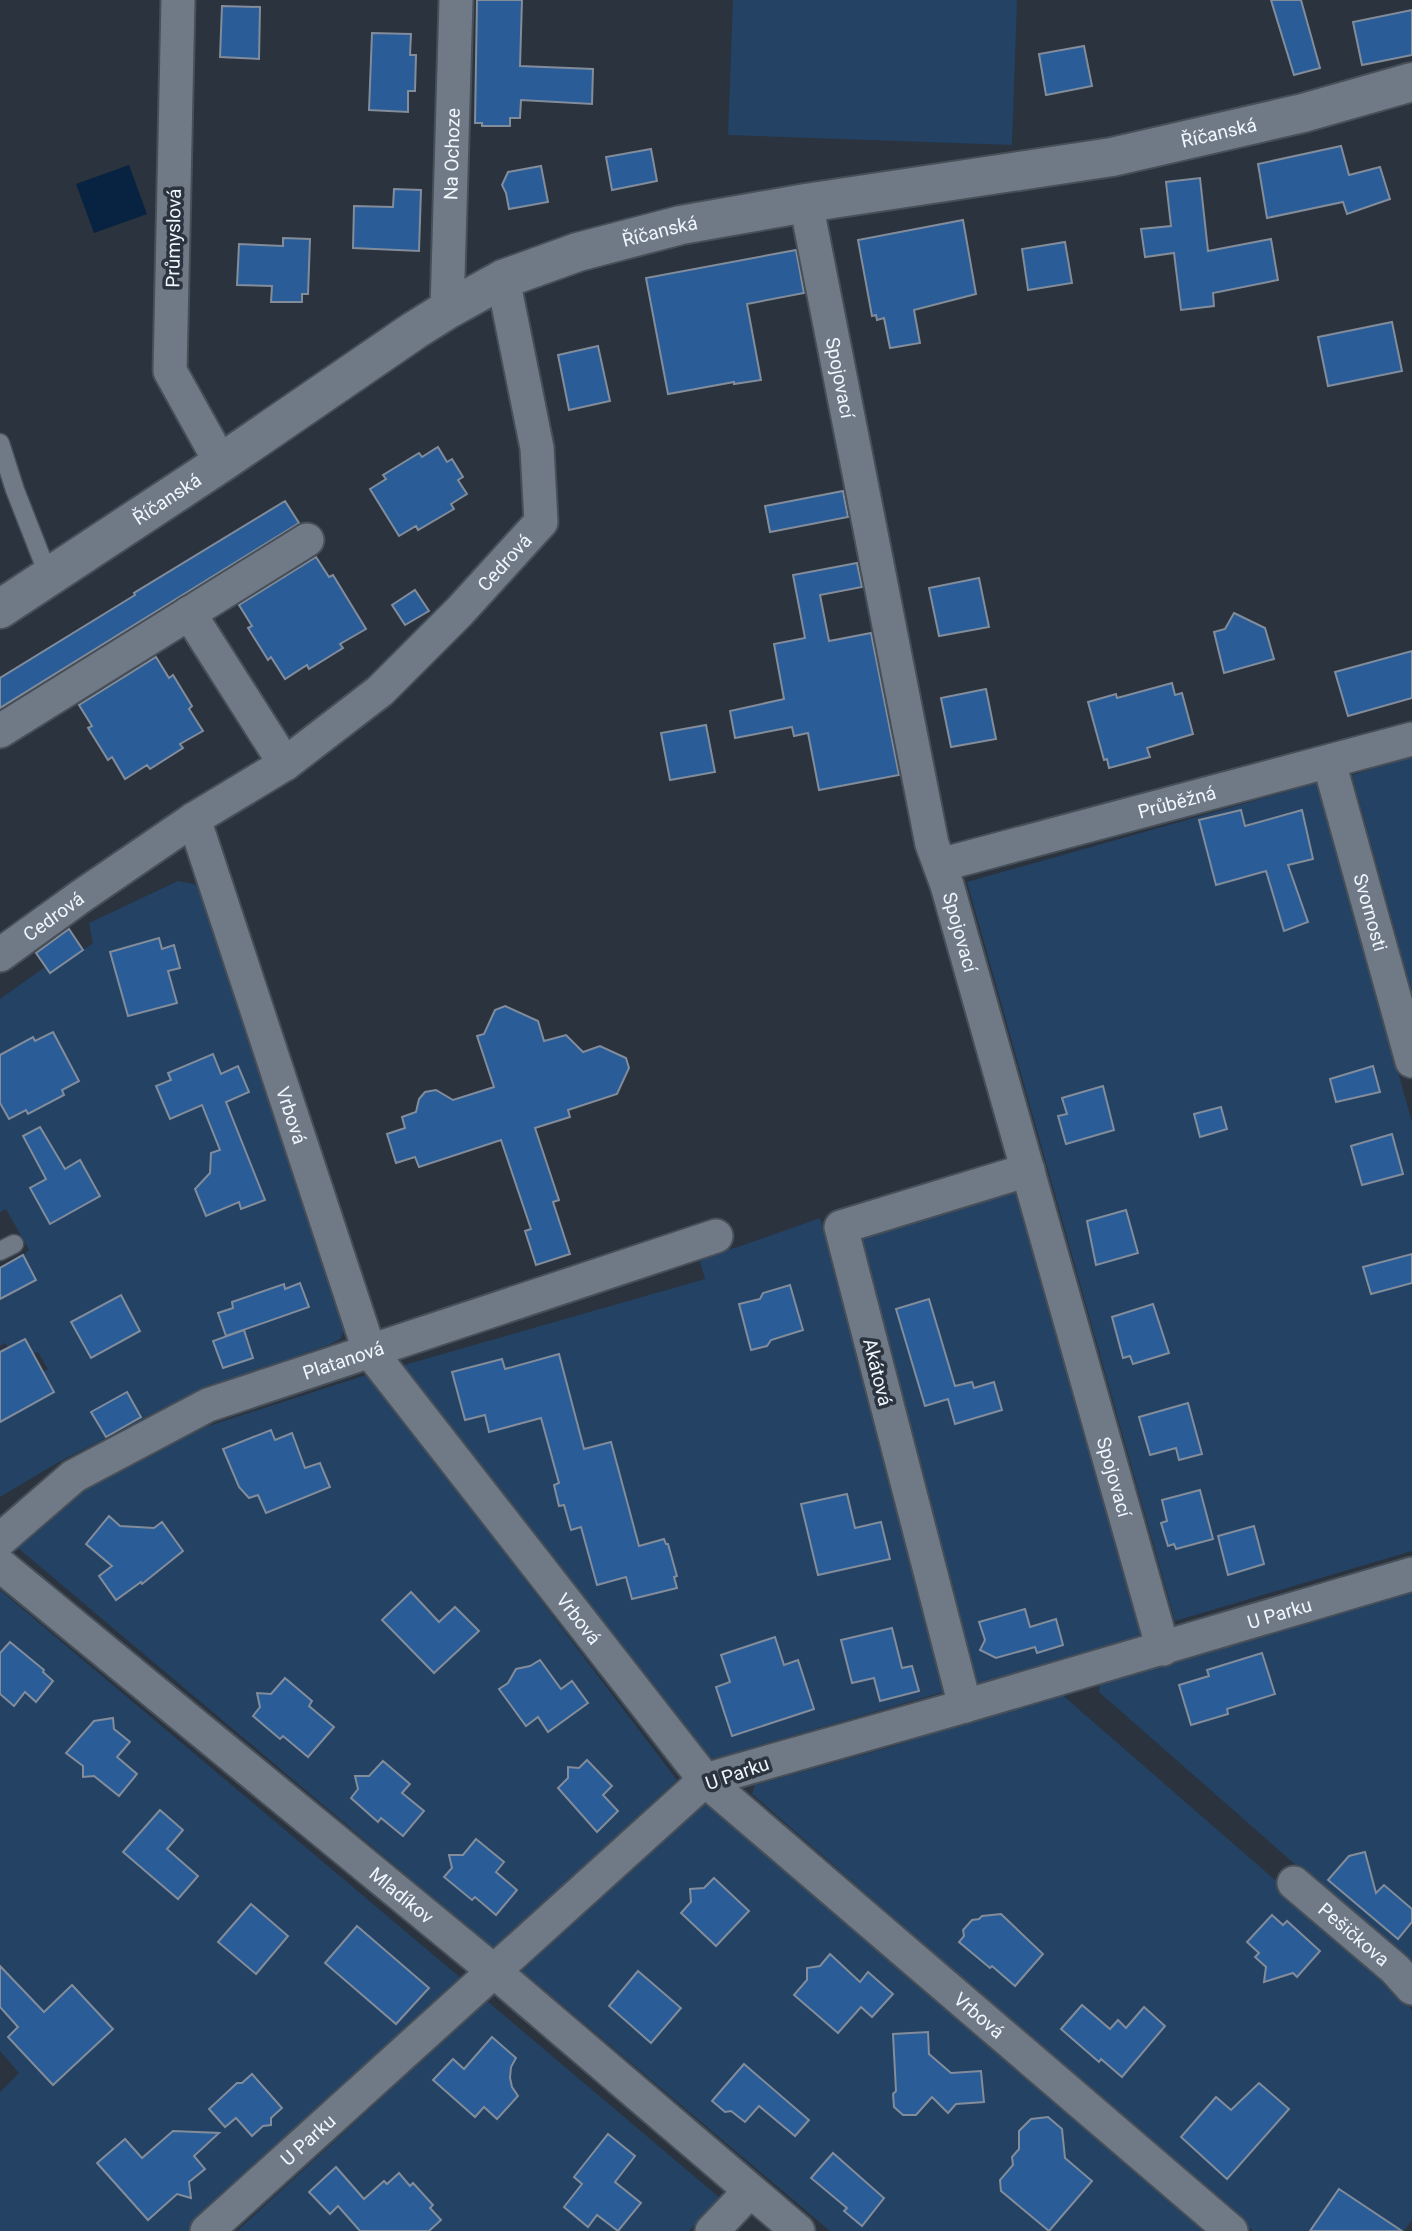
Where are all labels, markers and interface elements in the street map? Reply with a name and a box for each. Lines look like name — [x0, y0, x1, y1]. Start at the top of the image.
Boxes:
street label: Na Ochoze — [439, 108, 465, 200]
street label: Říčanská — [1179, 113, 1259, 153]
street label: Průmyslová — [161, 188, 186, 288]
street label: Říčanská — [620, 211, 699, 252]
street label: Spojovací — [821, 335, 859, 422]
street label: Říčanská — [129, 468, 206, 530]
street label: Cedrová — [473, 529, 537, 596]
street label: Průběžná — [1135, 781, 1218, 824]
street label: Svornosti — [1349, 871, 1392, 954]
street label: Cedrová — [19, 887, 89, 946]
street label: Spojovací — [938, 890, 982, 976]
street label: Vrbová — [271, 1084, 311, 1147]
street label: Platanová — [300, 1336, 387, 1385]
street label: Akátová — [858, 1336, 897, 1408]
street label: Spojovací — [1092, 1434, 1136, 1521]
street label: Vrbová — [551, 1589, 606, 1649]
street label: U Parku — [1245, 1593, 1314, 1634]
street label: U Parku — [702, 1752, 772, 1795]
street label: Mladíkov — [364, 1862, 438, 1929]
street label: Pešičkova — [1314, 1898, 1394, 1971]
street label: Vrbová — [949, 1988, 1009, 2043]
street label: U Parku — [276, 2109, 340, 2171]

